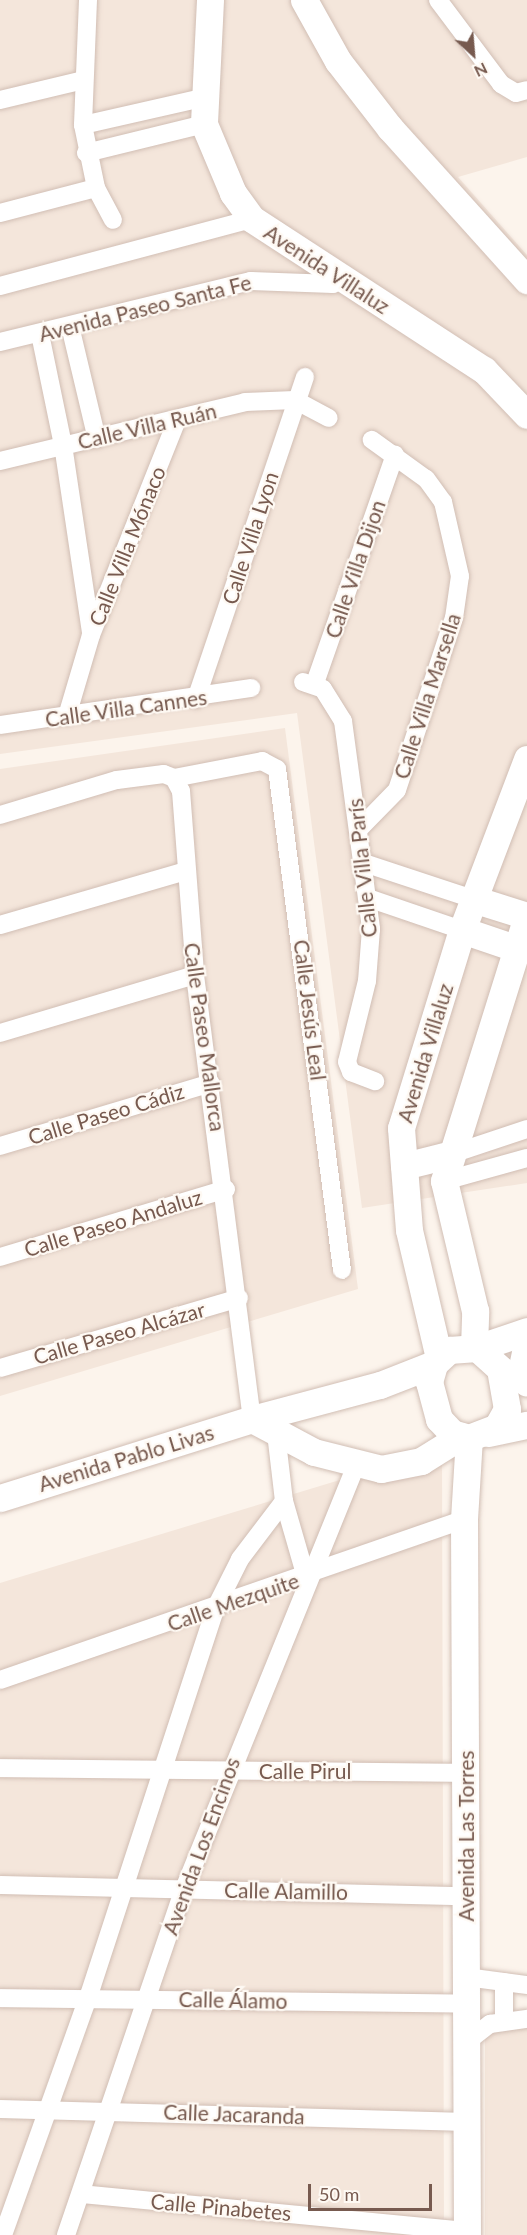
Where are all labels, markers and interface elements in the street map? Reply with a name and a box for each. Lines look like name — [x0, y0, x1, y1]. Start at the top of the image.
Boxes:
north arrow — [443, 24, 503, 84]
text: N — [471, 59, 491, 82]
street label: Avenida Villaluz — [259, 219, 395, 319]
street label: Avenida Paseo Santa Fe — [36, 269, 254, 347]
street label: Calle Villa Ruán — [75, 398, 219, 454]
street label: Calle Villa Mónaco — [83, 462, 171, 630]
street label: Calle Villa Lyon — [217, 468, 283, 608]
street label: Calle Villa Dijon — [319, 496, 391, 642]
street label: Calle Villa Marsella — [388, 610, 466, 782]
street label: Calle Villa Cannes — [43, 684, 209, 732]
street label: Calle Villa París — [342, 797, 382, 939]
street label: Calle Jesús Leal — [289, 938, 331, 1082]
street label: Calle Paseo Mallorca — [179, 941, 231, 1133]
street label: Avenida Villaluz — [392, 980, 458, 1126]
street label: Calle Paseo Cádiz — [25, 1078, 187, 1150]
street label: Calle Paseo Andaluz — [21, 1184, 205, 1262]
street label: Calle Paseo Alcázar — [30, 1296, 208, 1370]
street label: Avenida Pablo Livas — [35, 1419, 217, 1497]
street label: Calle Mezquite — [164, 1568, 302, 1636]
street label: Avenida Las Torres — [453, 1750, 479, 1922]
street label: Avenida Los Encinos — [157, 1754, 245, 1938]
street label: Calle Pirul — [259, 1758, 351, 1784]
street label: Calle Alamillo — [224, 1877, 348, 1905]
street label: Calle Álamo — [178, 1986, 288, 2014]
street label: Calle Jacaranda — [163, 2099, 305, 2129]
scale bar — [311, 2172, 436, 2210]
text: 50 m — [319, 2183, 359, 2205]
street label: Calle Pinabetes — [150, 2188, 292, 2226]

